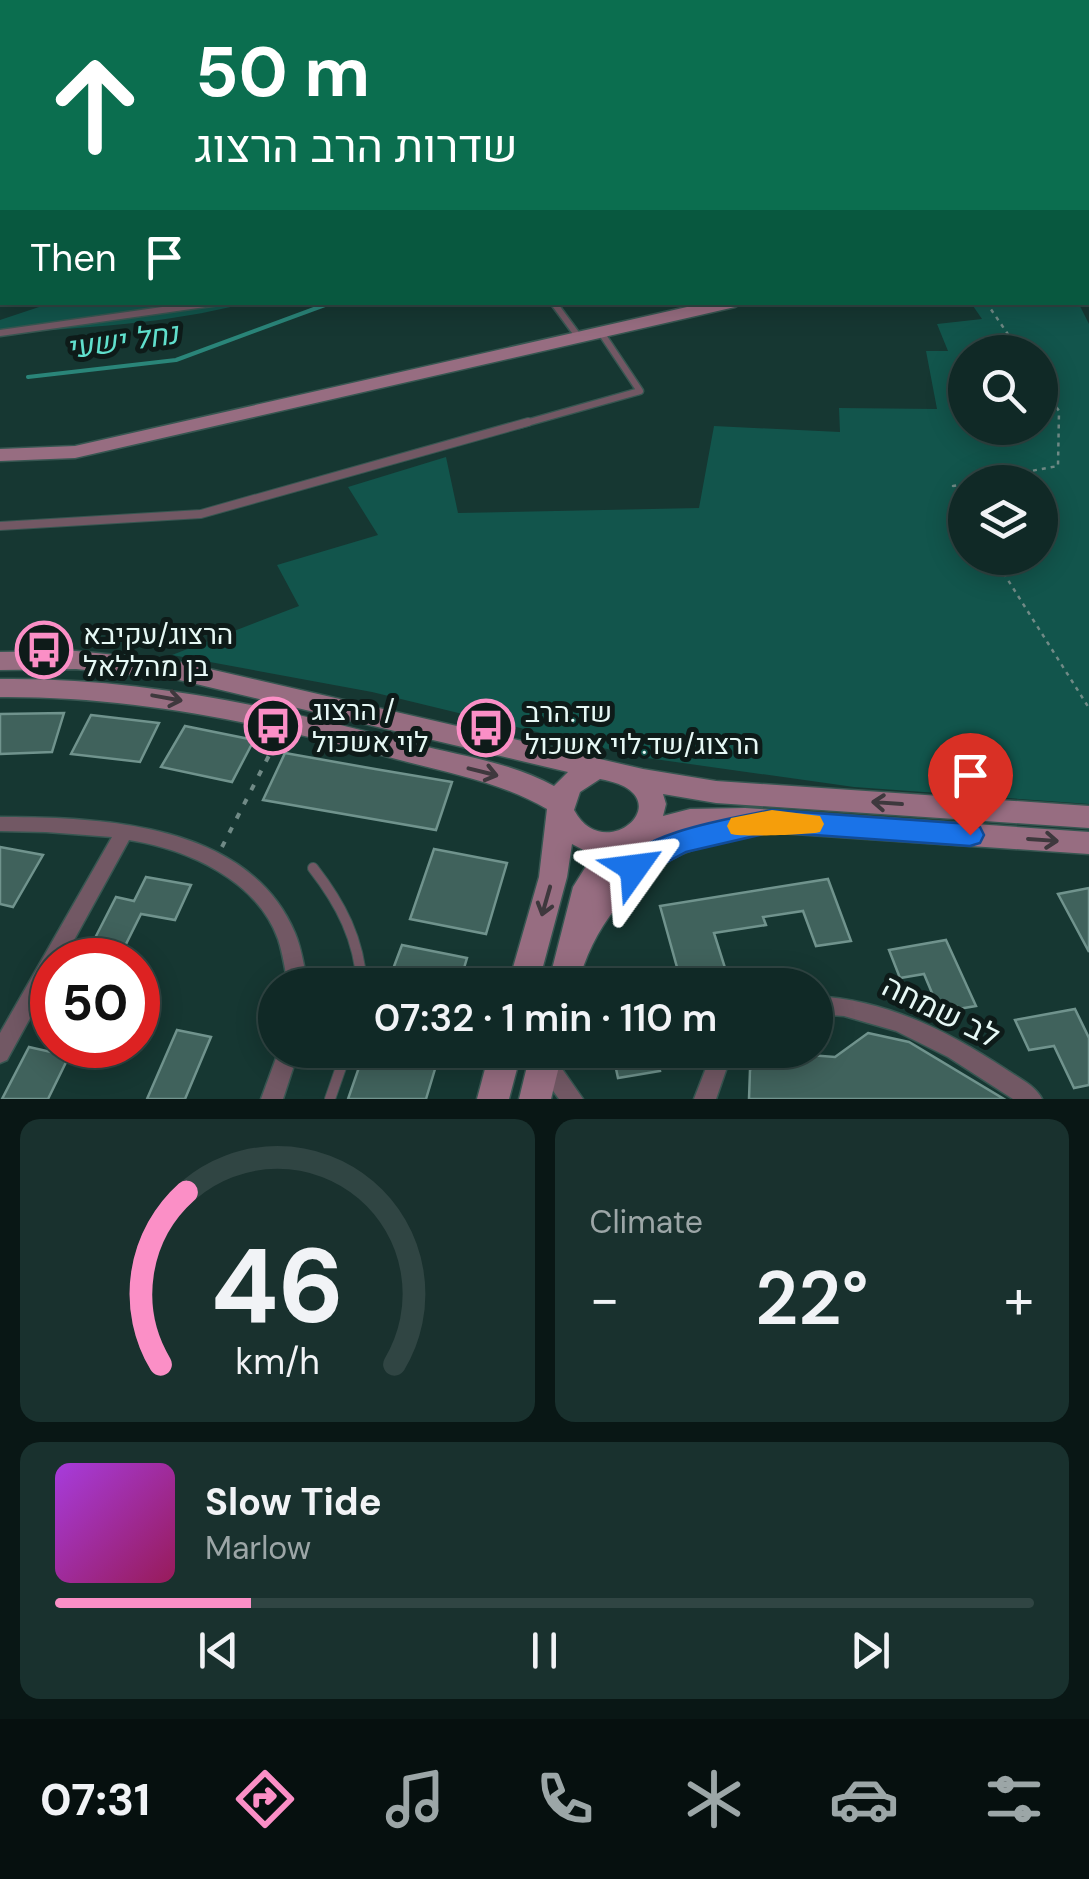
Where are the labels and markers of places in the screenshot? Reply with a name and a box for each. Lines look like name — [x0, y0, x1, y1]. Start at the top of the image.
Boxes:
place label: הרצוג/עקיבא בן מהללאל — [83, 616, 233, 685]
bus stop icon: הרצוג/עקיבא בן מהללאל — [14, 620, 74, 680]
place label: הרצוג / לוי אשכול — [312, 692, 428, 761]
place label: שד.הרב הרצוג/שד.לוי אשכול — [525, 694, 759, 763]
bus stop icon: הרצוג / לוי אשכול — [243, 696, 303, 756]
bus stop icon: שד.הרב הרצוג/שד.לוי אשכול — [456, 698, 516, 758]
pin — [928, 733, 1013, 836]

